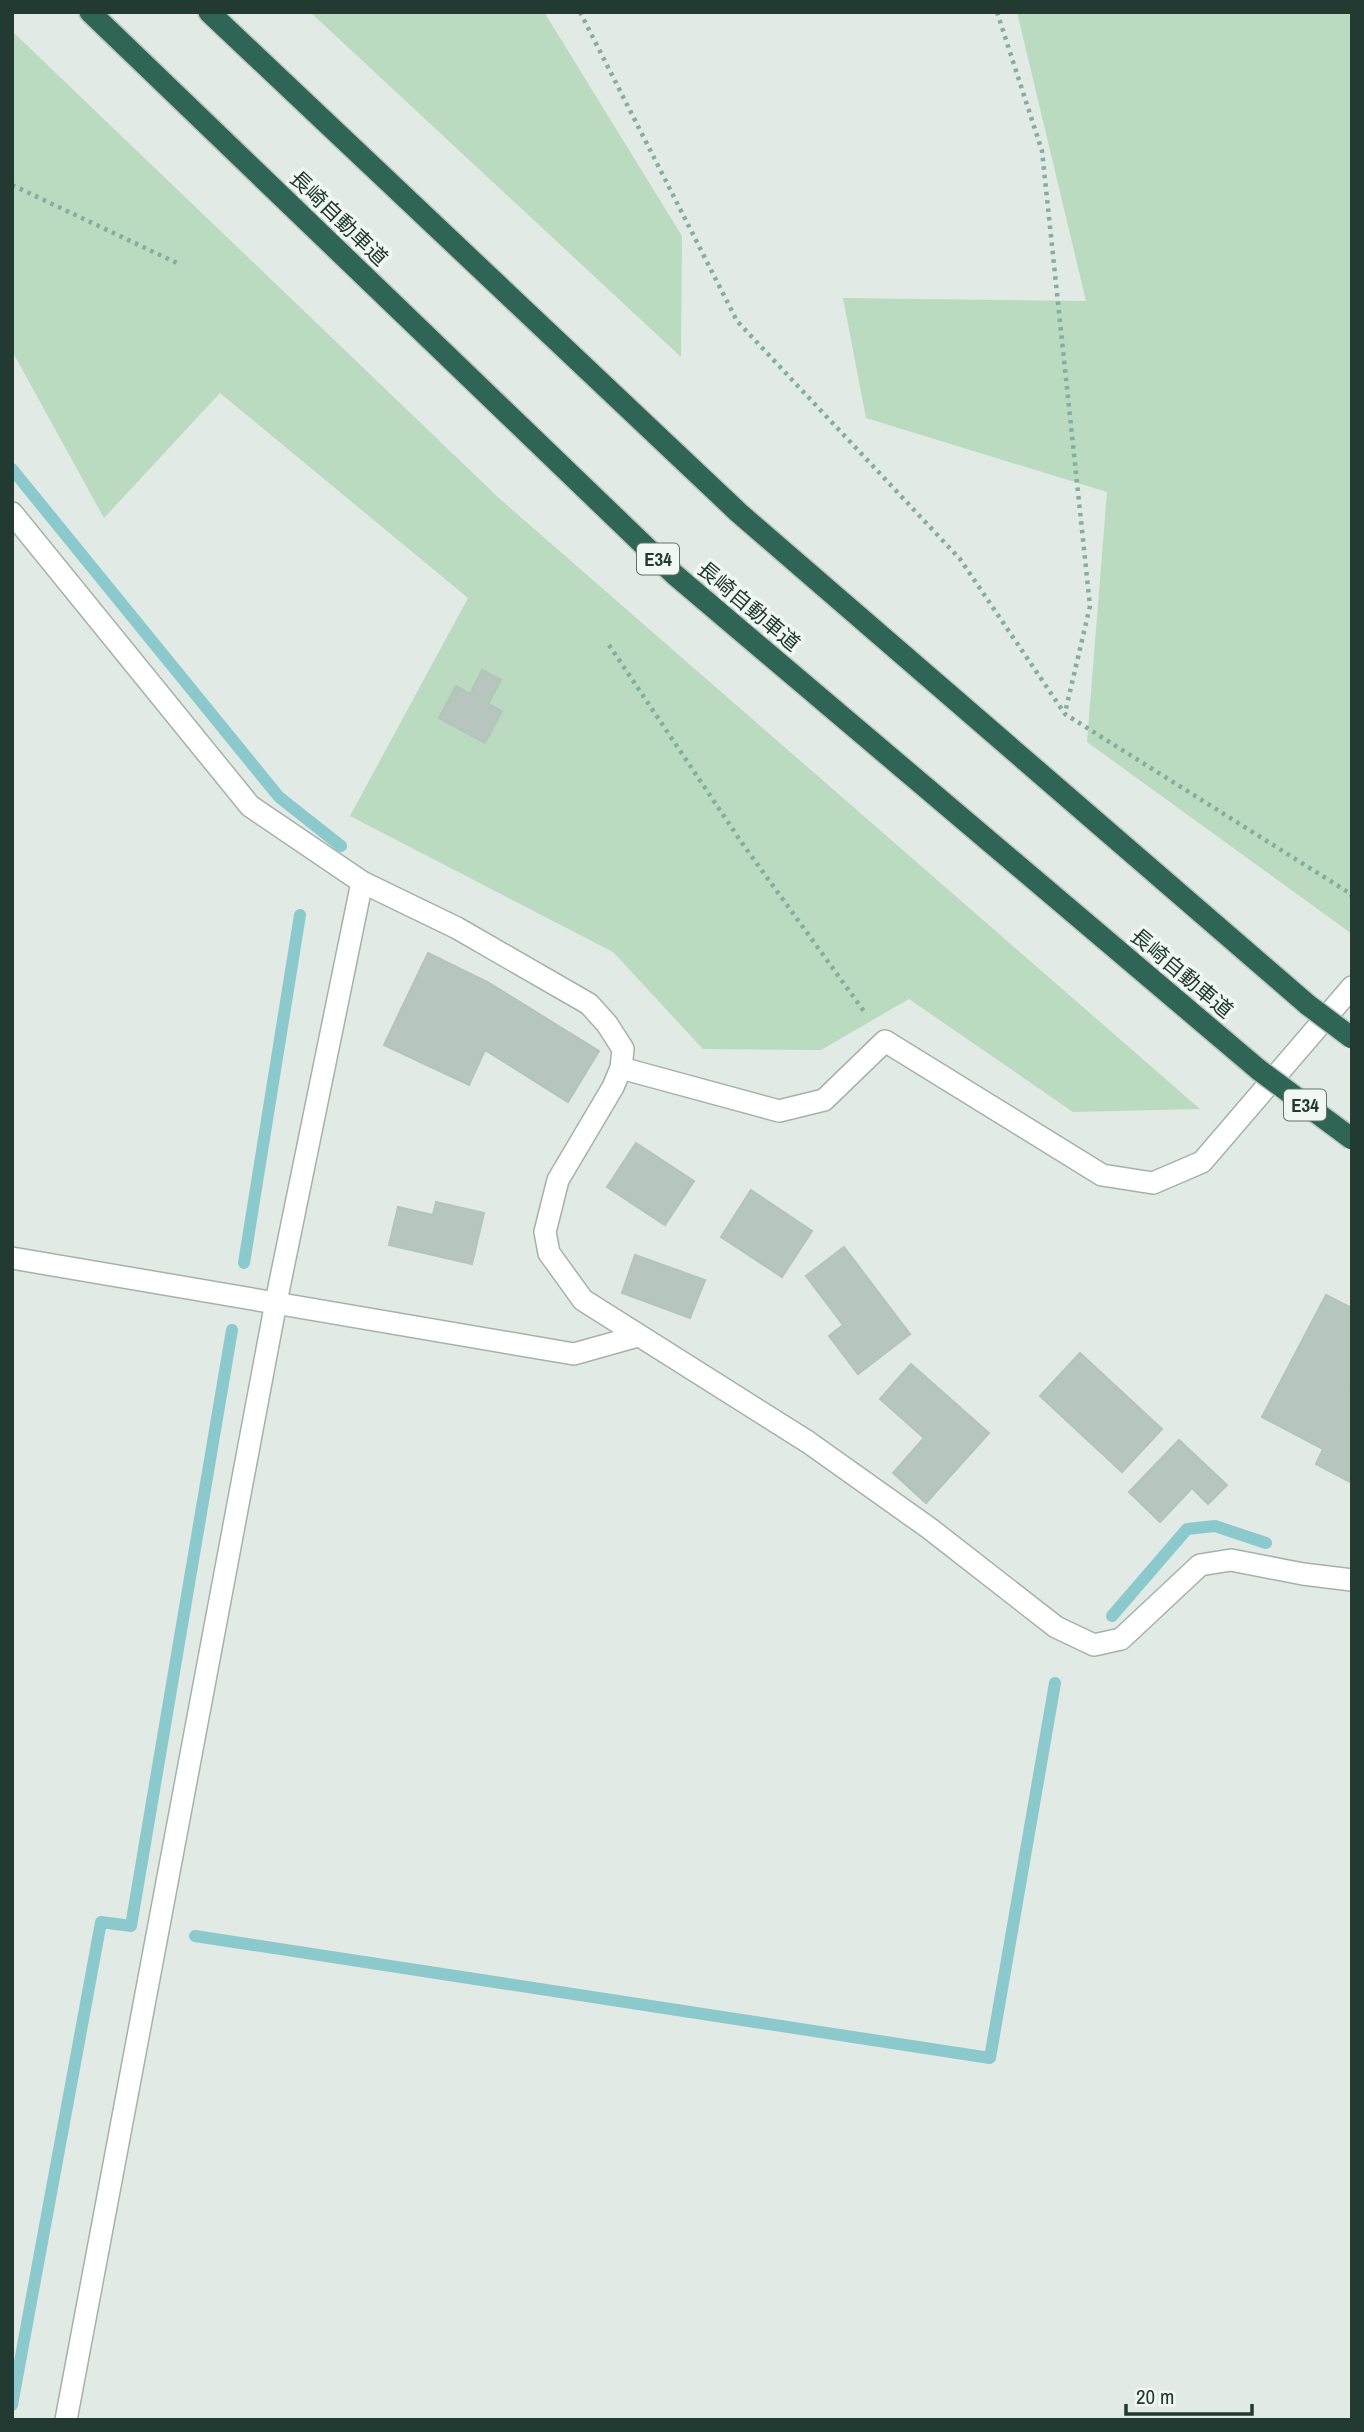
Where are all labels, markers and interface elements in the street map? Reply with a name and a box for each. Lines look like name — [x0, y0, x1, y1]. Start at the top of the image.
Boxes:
street label: 長崎自動車道 — [284, 164, 394, 272]
road number: E34 — [637, 544, 679, 574]
street label: 長崎自動車道 — [691, 554, 807, 658]
street label: 長崎自動車道 — [1124, 921, 1240, 1025]
road number: E34 — [1284, 1090, 1326, 1120]
scale bar — [1126, 2372, 1252, 2416]
text: 20 m — [1136, 2382, 1174, 2411]

